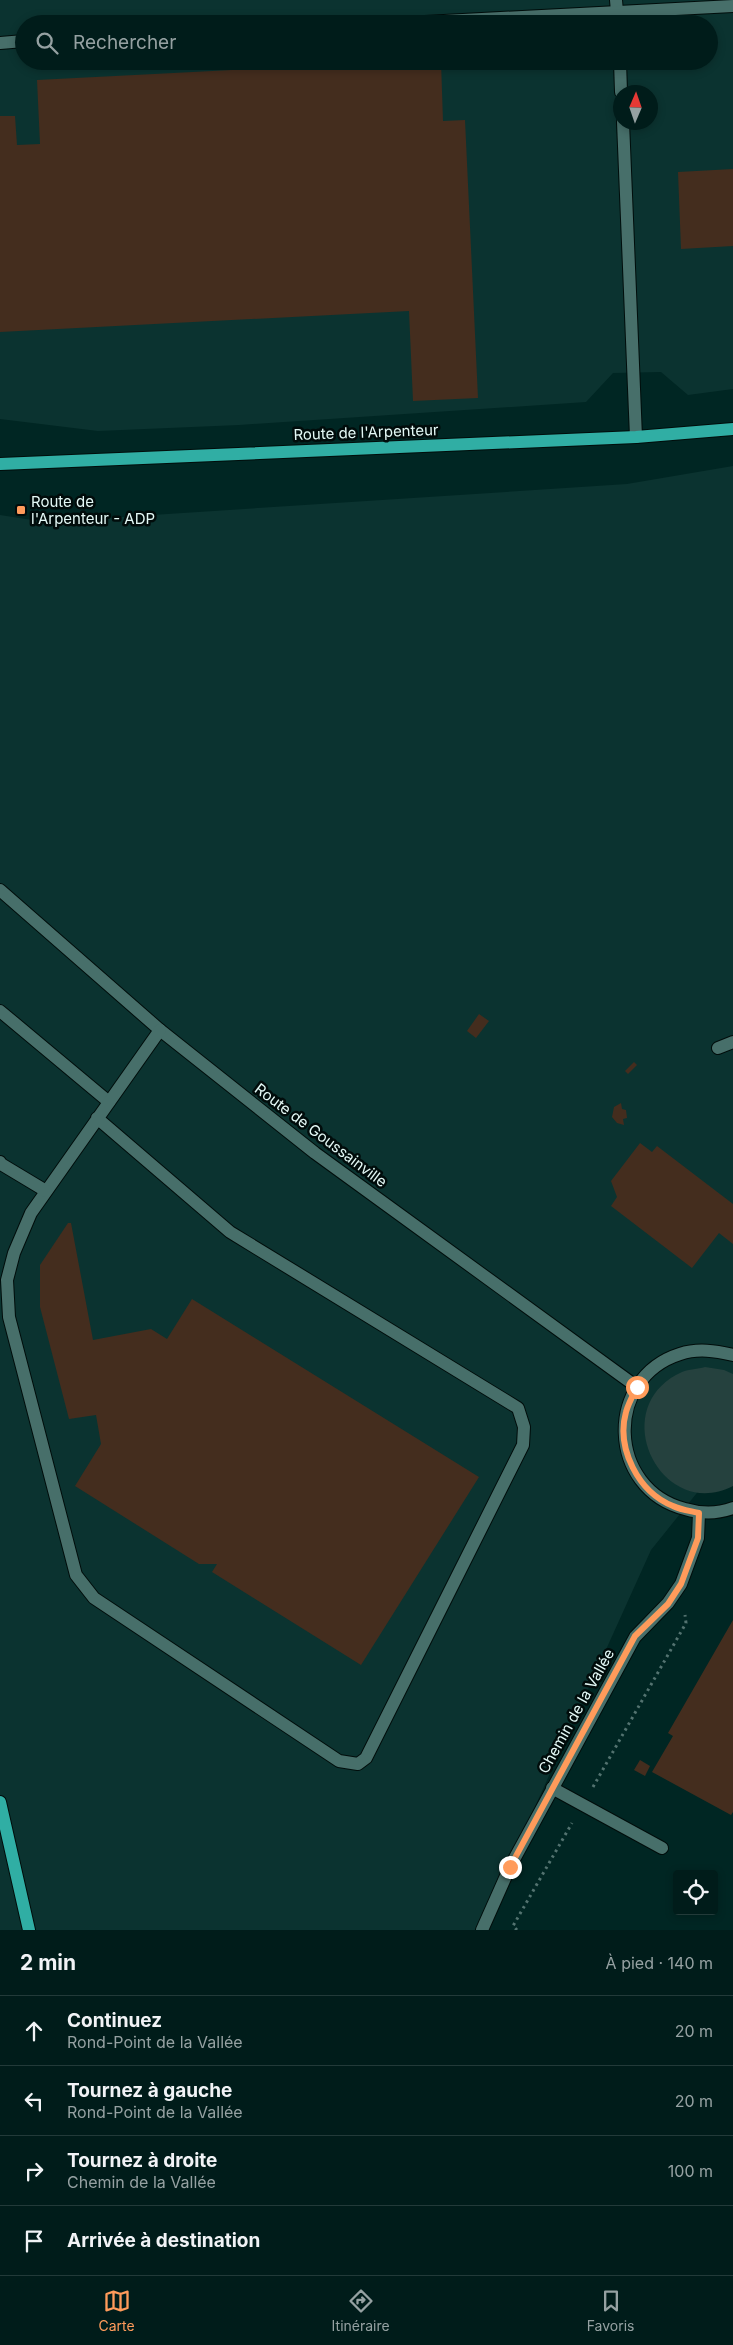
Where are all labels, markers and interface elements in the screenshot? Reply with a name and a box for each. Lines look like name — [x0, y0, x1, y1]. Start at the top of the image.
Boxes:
search box — [15, 15, 718, 70]
icon: search — [33, 29, 61, 57]
text: Rechercher — [73, 31, 176, 54]
north arrow — [613, 85, 658, 130]
street label: Route de l'Arpenteur — [293, 420, 439, 444]
place label: Route de l'Arpenteur - ADP — [31, 492, 155, 528]
marker: Route de l'Arpenteur - ADP — [15, 504, 27, 516]
street label: Route de Goussainville — [251, 1079, 391, 1191]
route start — [626, 1376, 649, 1399]
street label: Chemin de la Vallée — [534, 1645, 618, 1777]
route end — [499, 1856, 522, 1879]
map controls — [673, 1870, 718, 1915]
button: locate — [673, 1870, 718, 1915]
text: 2 min — [20, 1950, 76, 1975]
text: À pied · 140 m — [606, 1953, 713, 1973]
text: Continuez — [67, 2009, 162, 2032]
icon: ahead — [20, 2017, 48, 2045]
text: 20 m — [675, 2021, 713, 2041]
text: Rond-Point de la Vallée — [67, 2032, 243, 2052]
text: Tournez à gauche — [67, 2079, 232, 2102]
icon: left — [20, 2087, 48, 2115]
text: 20 m — [675, 2091, 713, 2111]
text: Rond-Point de la Vallée — [67, 2102, 243, 2122]
text: Tournez à droite — [67, 2149, 217, 2172]
icon: right — [20, 2157, 48, 2185]
text: 100 m — [668, 2161, 713, 2181]
text: Chemin de la Vallée — [67, 2172, 216, 2192]
icon: arrive — [20, 2227, 48, 2255]
text: Arrivée à destination — [67, 2229, 260, 2252]
tab: Carte — [98, 2287, 135, 2334]
tab: Itinéraire — [332, 2287, 390, 2334]
tab: Favoris — [587, 2287, 635, 2334]

